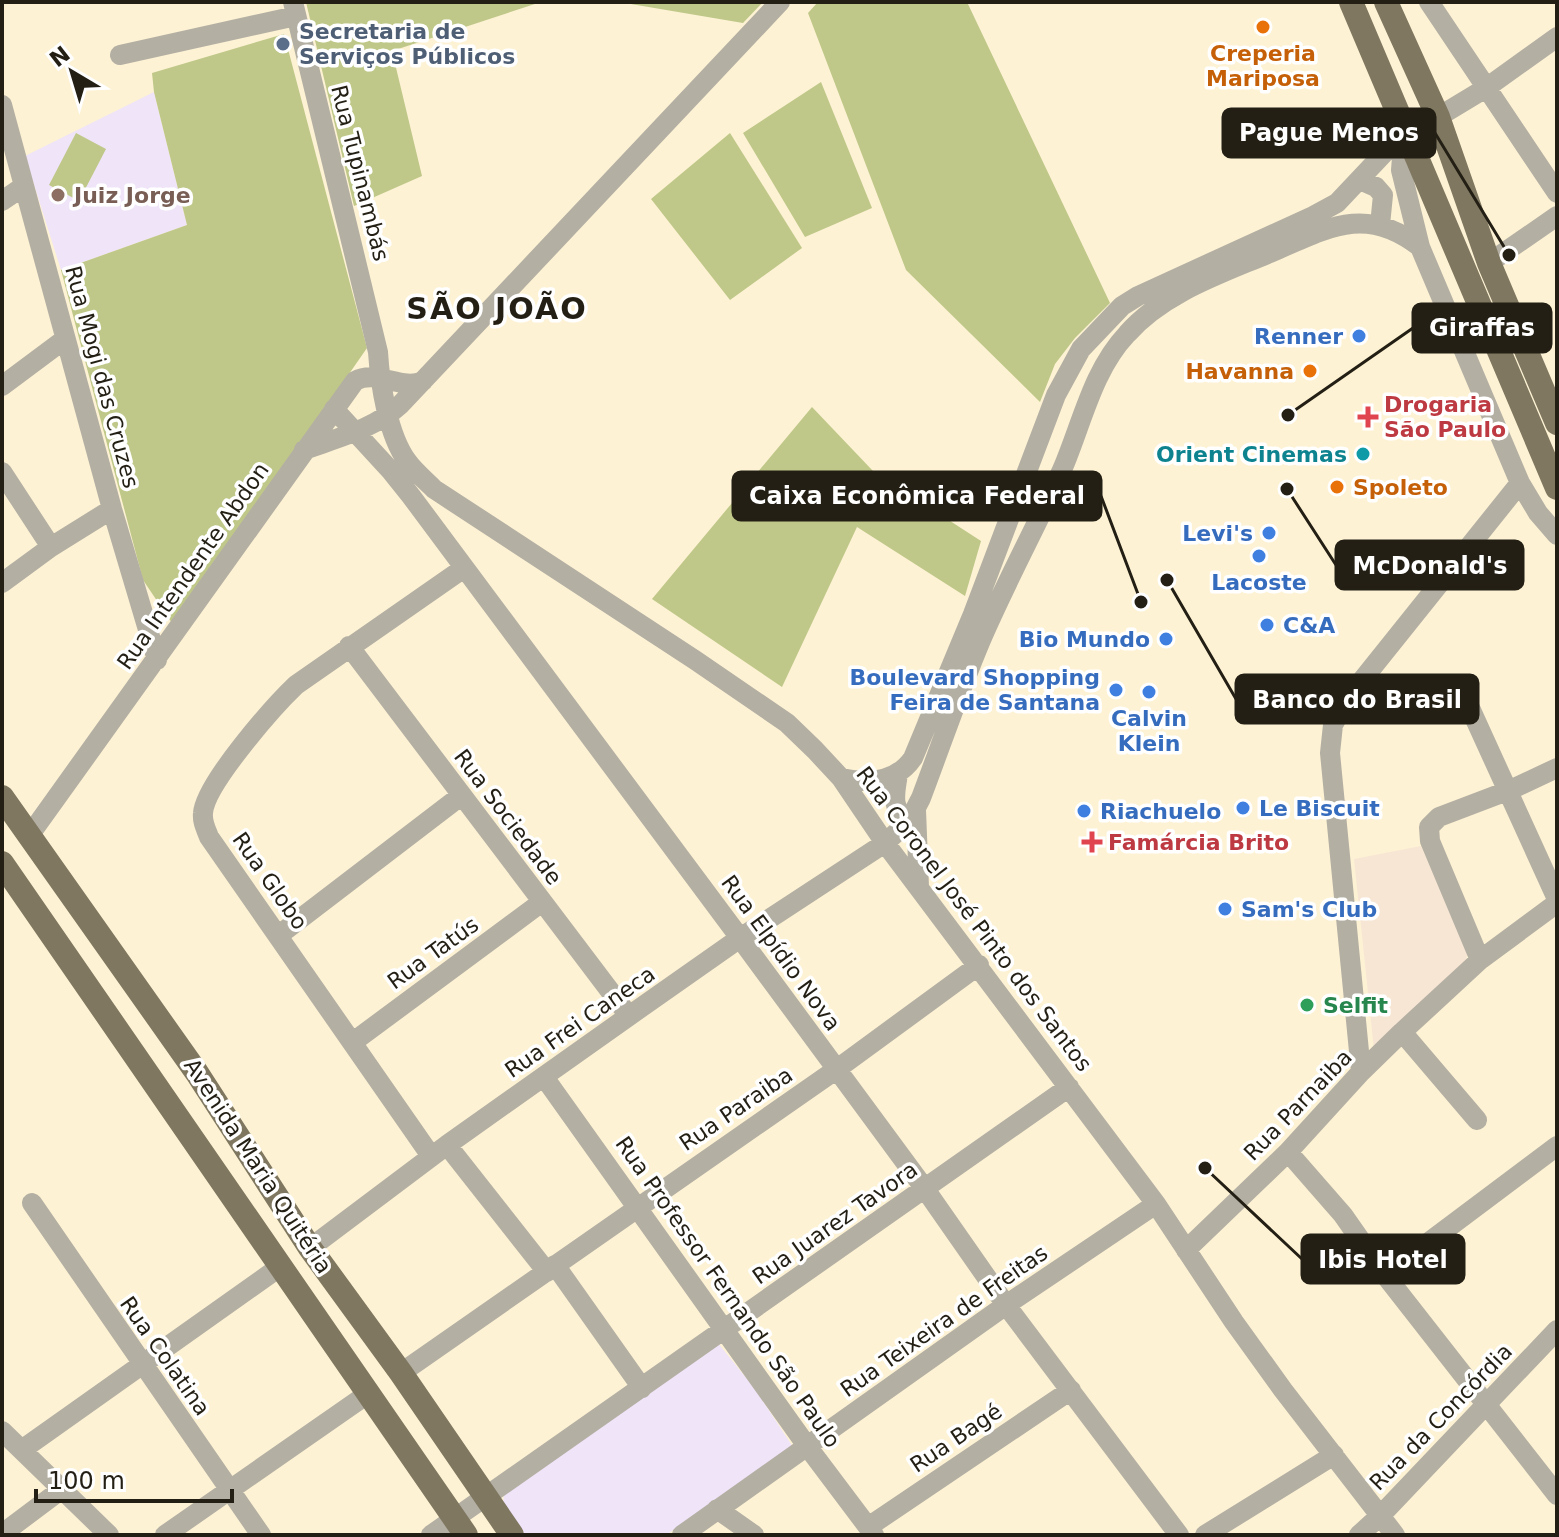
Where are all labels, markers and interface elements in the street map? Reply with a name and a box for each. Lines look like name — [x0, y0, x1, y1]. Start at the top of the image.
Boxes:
marker: Creperia Mariposa — [1254, 18, 1272, 36]
place label: Secretaria de Serviços Públicos — [299, 19, 515, 69]
north arrow — [32, 32, 112, 112]
marker: Secretaria de Serviços Públicos — [274, 35, 292, 53]
text: N — [45, 41, 75, 72]
place label: Creperia Mariposa — [1206, 41, 1320, 91]
street label: Rua Tupinambás — [326, 82, 394, 264]
callout: Pague Menos — [1223, 109, 1435, 157]
text: Pague Menos — [1239, 119, 1419, 147]
place label: Juiz Jorge — [72, 183, 191, 208]
marker: Juiz Jorge — [49, 186, 67, 204]
street label: Rua Mogi das Cruzes — [60, 263, 144, 491]
district label: SÃO JOÃO — [406, 290, 588, 326]
callout: Giraffas — [1413, 304, 1551, 352]
text: Giraffas — [1429, 314, 1535, 342]
place label: Renner — [1254, 324, 1343, 349]
marker: Renner — [1350, 327, 1368, 345]
place label: Havanna — [1185, 359, 1294, 384]
marker: Havanna — [1301, 362, 1319, 380]
place label: Drogaria São Paulo — [1384, 392, 1506, 442]
marker: Drogaria São Paulo — [1359, 408, 1377, 426]
place label: Orient Cinemas — [1156, 442, 1347, 467]
marker: Orient Cinemas — [1354, 445, 1372, 463]
street label: Rua Intendente Abdon — [112, 458, 274, 674]
callout: Caixa Econômica Federal — [733, 472, 1101, 520]
place label: Spoleto — [1353, 475, 1448, 500]
marker: Spoleto — [1328, 478, 1346, 496]
text: Caixa Econômica Federal — [749, 482, 1085, 510]
place label: Levi's — [1182, 521, 1253, 546]
marker: Levi's — [1260, 524, 1278, 542]
callout: McDonald's — [1336, 541, 1523, 589]
marker: Lacoste — [1250, 547, 1268, 565]
text: McDonald's — [1353, 552, 1507, 580]
place label: Lacoste — [1211, 570, 1307, 595]
place label: C&A — [1283, 613, 1335, 638]
marker: C&A — [1258, 616, 1276, 634]
place label: Bio Mundo — [1019, 627, 1150, 652]
marker: Bio Mundo — [1157, 630, 1175, 648]
place label: Boulevard Shopping Feira de Santana — [849, 665, 1100, 715]
callout: Banco do Brasil — [1236, 675, 1478, 723]
marker: Boulevard Shopping Feira de Santana — [1107, 681, 1125, 699]
marker: Calvin Klein — [1140, 683, 1158, 701]
text: Banco do Brasil — [1252, 686, 1462, 714]
place label: Calvin Klein — [1111, 706, 1187, 756]
street label: Rua Sociedade — [449, 744, 567, 890]
street label: Rua Coronel José Pinto dos Santos — [851, 762, 1097, 1076]
place label: Le Biscuit — [1259, 796, 1380, 821]
place label: Riachuelo — [1100, 799, 1221, 824]
marker: Le Biscuit — [1234, 799, 1252, 817]
marker: Riachuelo — [1075, 802, 1093, 820]
street label: Rua Globo — [227, 828, 313, 934]
place label: Famárcia Brito — [1108, 830, 1289, 855]
marker: Famárcia Brito — [1083, 833, 1101, 851]
street label: Rua Elpídio Nova — [716, 871, 846, 1035]
place label: Sam's Club — [1241, 897, 1377, 922]
marker: Sam's Club — [1216, 900, 1234, 918]
street label: Rua Tatús — [383, 912, 483, 994]
street label: Rua Frei Caneca — [500, 961, 660, 1083]
place label: Selfit — [1323, 993, 1389, 1018]
marker: Selfit — [1298, 996, 1316, 1014]
street label: Rua Parnaiba — [1239, 1044, 1357, 1166]
street label: Avenida Maria Quitéria — [179, 1054, 337, 1278]
street label: Rua Paraiba — [675, 1062, 797, 1156]
street label: Rua Professor Fernando São Paulo — [611, 1132, 845, 1452]
street label: Rua Juarez Tavora — [748, 1157, 922, 1289]
callout: Ibis Hotel — [1302, 1235, 1464, 1283]
street label: Rua Teixeira de Freitas — [836, 1240, 1052, 1402]
text: Ibis Hotel — [1318, 1246, 1448, 1274]
street label: Rua Colatina — [115, 1292, 215, 1420]
street label: Rua da Concórdia — [1365, 1339, 1517, 1495]
street label: Rua Bagé — [906, 1398, 1006, 1478]
scale bar — [36, 1453, 232, 1503]
text: 100 m — [48, 1467, 125, 1495]

